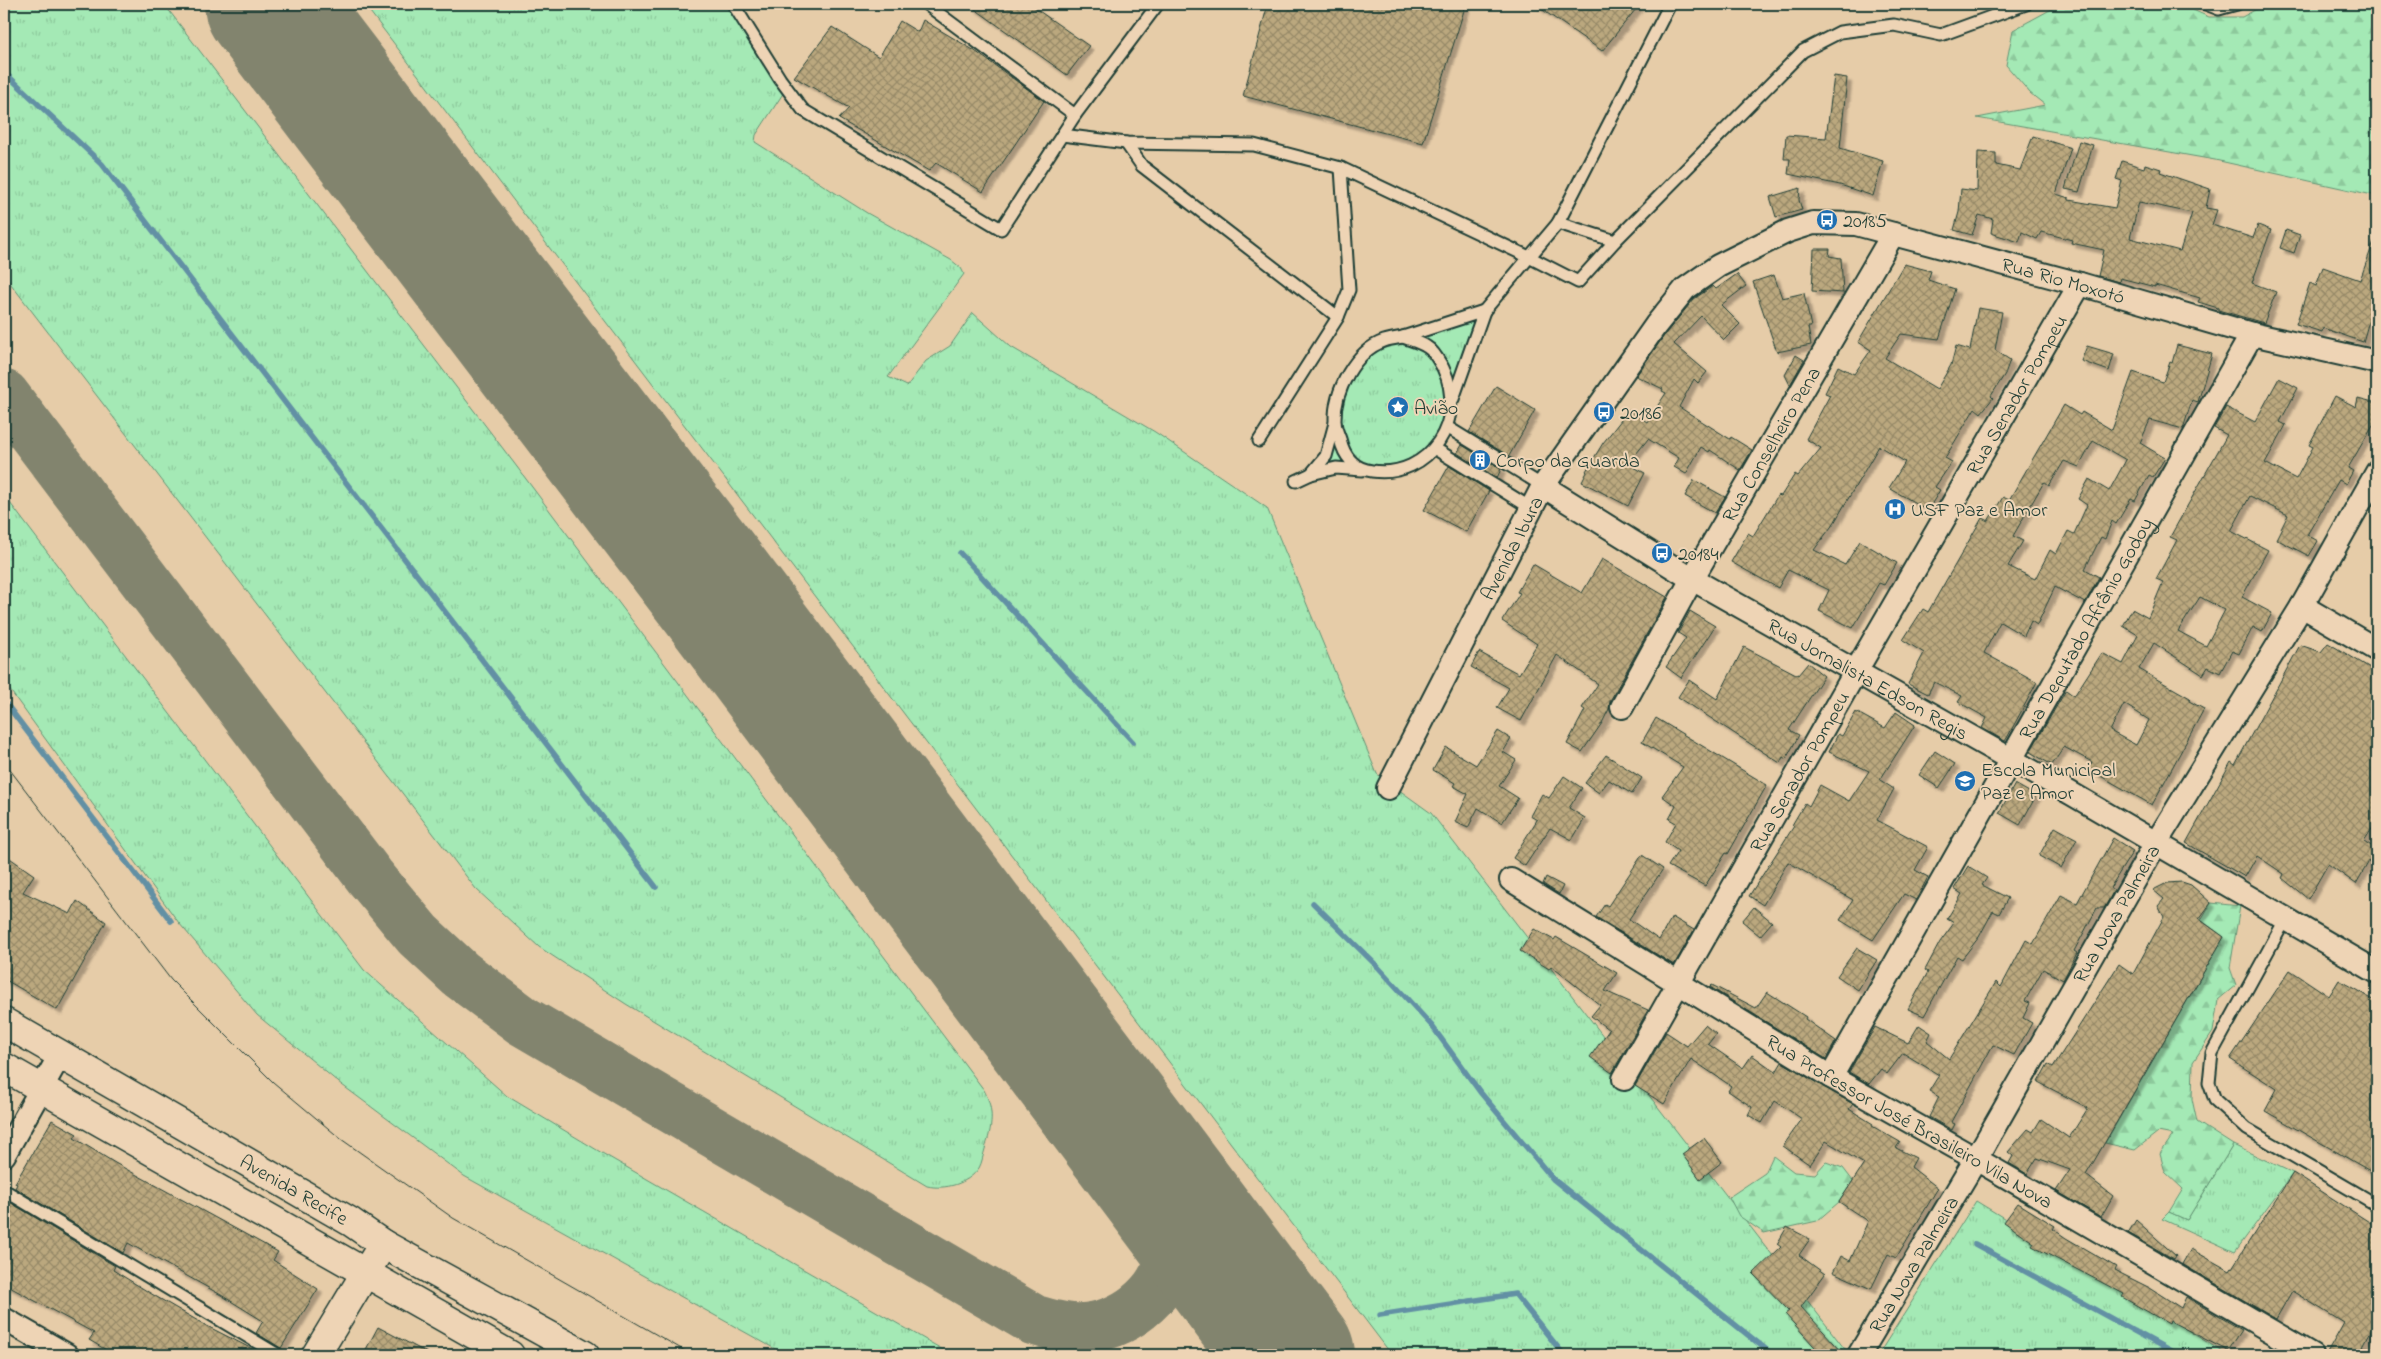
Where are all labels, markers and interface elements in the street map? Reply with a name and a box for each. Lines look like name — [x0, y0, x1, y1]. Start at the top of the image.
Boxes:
bus stop icon: 20185 — [1815, 208, 1839, 232]
place label: 20185 — [1843, 208, 1887, 237]
street label: Rua Rio Moxotó — [1998, 252, 2128, 313]
street label: Rua Senador Pompeu — [1960, 310, 2076, 481]
street label: Rua Conselheiro Pena — [1716, 362, 1830, 529]
place icon: Avião — [1386, 395, 1410, 419]
place label: Avião — [1414, 395, 1458, 424]
bus stop icon: 20186 — [1592, 400, 1616, 424]
place label: 20186 — [1620, 400, 1661, 429]
building icon: Corpo da Guarda — [1468, 448, 1492, 472]
place label: Corpo da Guarda — [1496, 448, 1640, 477]
street label: Avenida Ibura — [1475, 492, 1552, 606]
hospital icon: USF Paz e Amor — [1883, 497, 1907, 521]
place label: USF Paz e Amor — [1911, 497, 2048, 526]
street label: Rua Deputado Afrânio Godoy — [2013, 513, 2162, 746]
bus stop icon: 20184 — [1650, 541, 1674, 565]
place label: 20184 — [1678, 541, 1719, 570]
street label: Rua Jornalista Edson Regis — [1761, 612, 1973, 749]
street label: Rua Senador Pompeu — [1744, 687, 1859, 858]
place label: Escola Municipal Paz e Amor — [1981, 757, 2116, 809]
school or university icon: Escola Municipal Paz e Amor — [1953, 769, 1977, 793]
street label: Rua Nova Palmeira — [2067, 840, 2169, 989]
street label: Rua Professor José Brasileiro Vila Nova — [1760, 1028, 2057, 1218]
street label: Avenida Recife — [233, 1149, 353, 1234]
street label: Rua Nova Palmeira — [1863, 1191, 1968, 1339]

